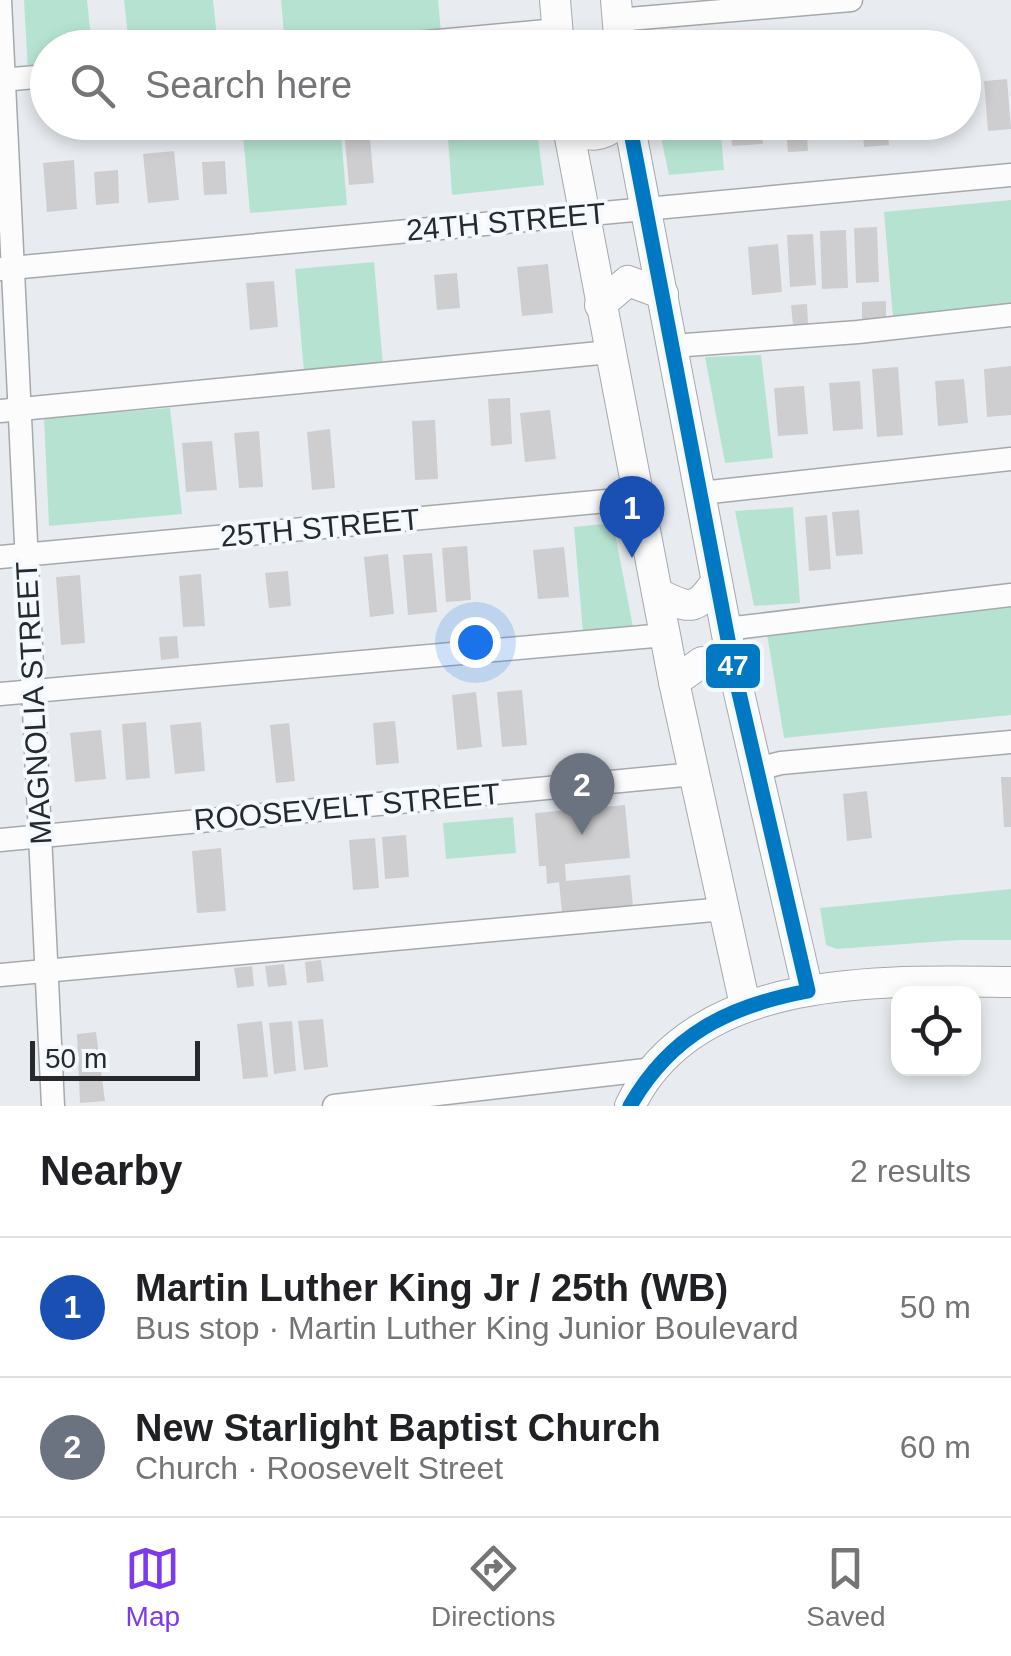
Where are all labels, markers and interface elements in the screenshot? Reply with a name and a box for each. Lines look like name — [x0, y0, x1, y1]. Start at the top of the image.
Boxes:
search box — [30, 30, 981, 140]
icon: search — [65, 58, 120, 113]
text: Search here — [145, 64, 352, 106]
street label: 24TH STREET — [405, 196, 607, 247]
pin: 1 — [600, 476, 664, 558]
street label: 25TH STREET — [219, 502, 421, 553]
street label: MAGNOLIA STREET — [10, 561, 57, 845]
your location — [450, 617, 501, 668]
line badge: 47 — [704, 642, 762, 690]
text: 47 — [717, 650, 749, 681]
pin: 2 — [550, 752, 614, 835]
street label: ROOSEVELT STREET — [192, 777, 501, 836]
map controls — [891, 986, 981, 1076]
button: locate — [891, 986, 981, 1076]
scale bar — [30, 1036, 200, 1080]
text: 50 m — [45, 1043, 107, 1074]
text: Nearby — [40, 1147, 182, 1194]
text: 2 results — [850, 1153, 971, 1189]
text: Martin Luther King Jr / 25th (WB) — [135, 1267, 728, 1309]
text: 1 — [64, 1289, 81, 1325]
text: 50 m — [900, 1289, 971, 1325]
text: Bus stop · Martin Luther King Junior Boulevard — [135, 1310, 798, 1346]
text: New Starlight Baptist Church — [135, 1407, 661, 1449]
text: 2 — [64, 1429, 81, 1465]
text: 60 m — [900, 1429, 971, 1465]
text: Church · Roosevelt Street — [135, 1450, 503, 1486]
tab: Map — [125, 1541, 180, 1633]
tab: Directions — [431, 1541, 556, 1633]
tab: Saved — [806, 1541, 886, 1633]

